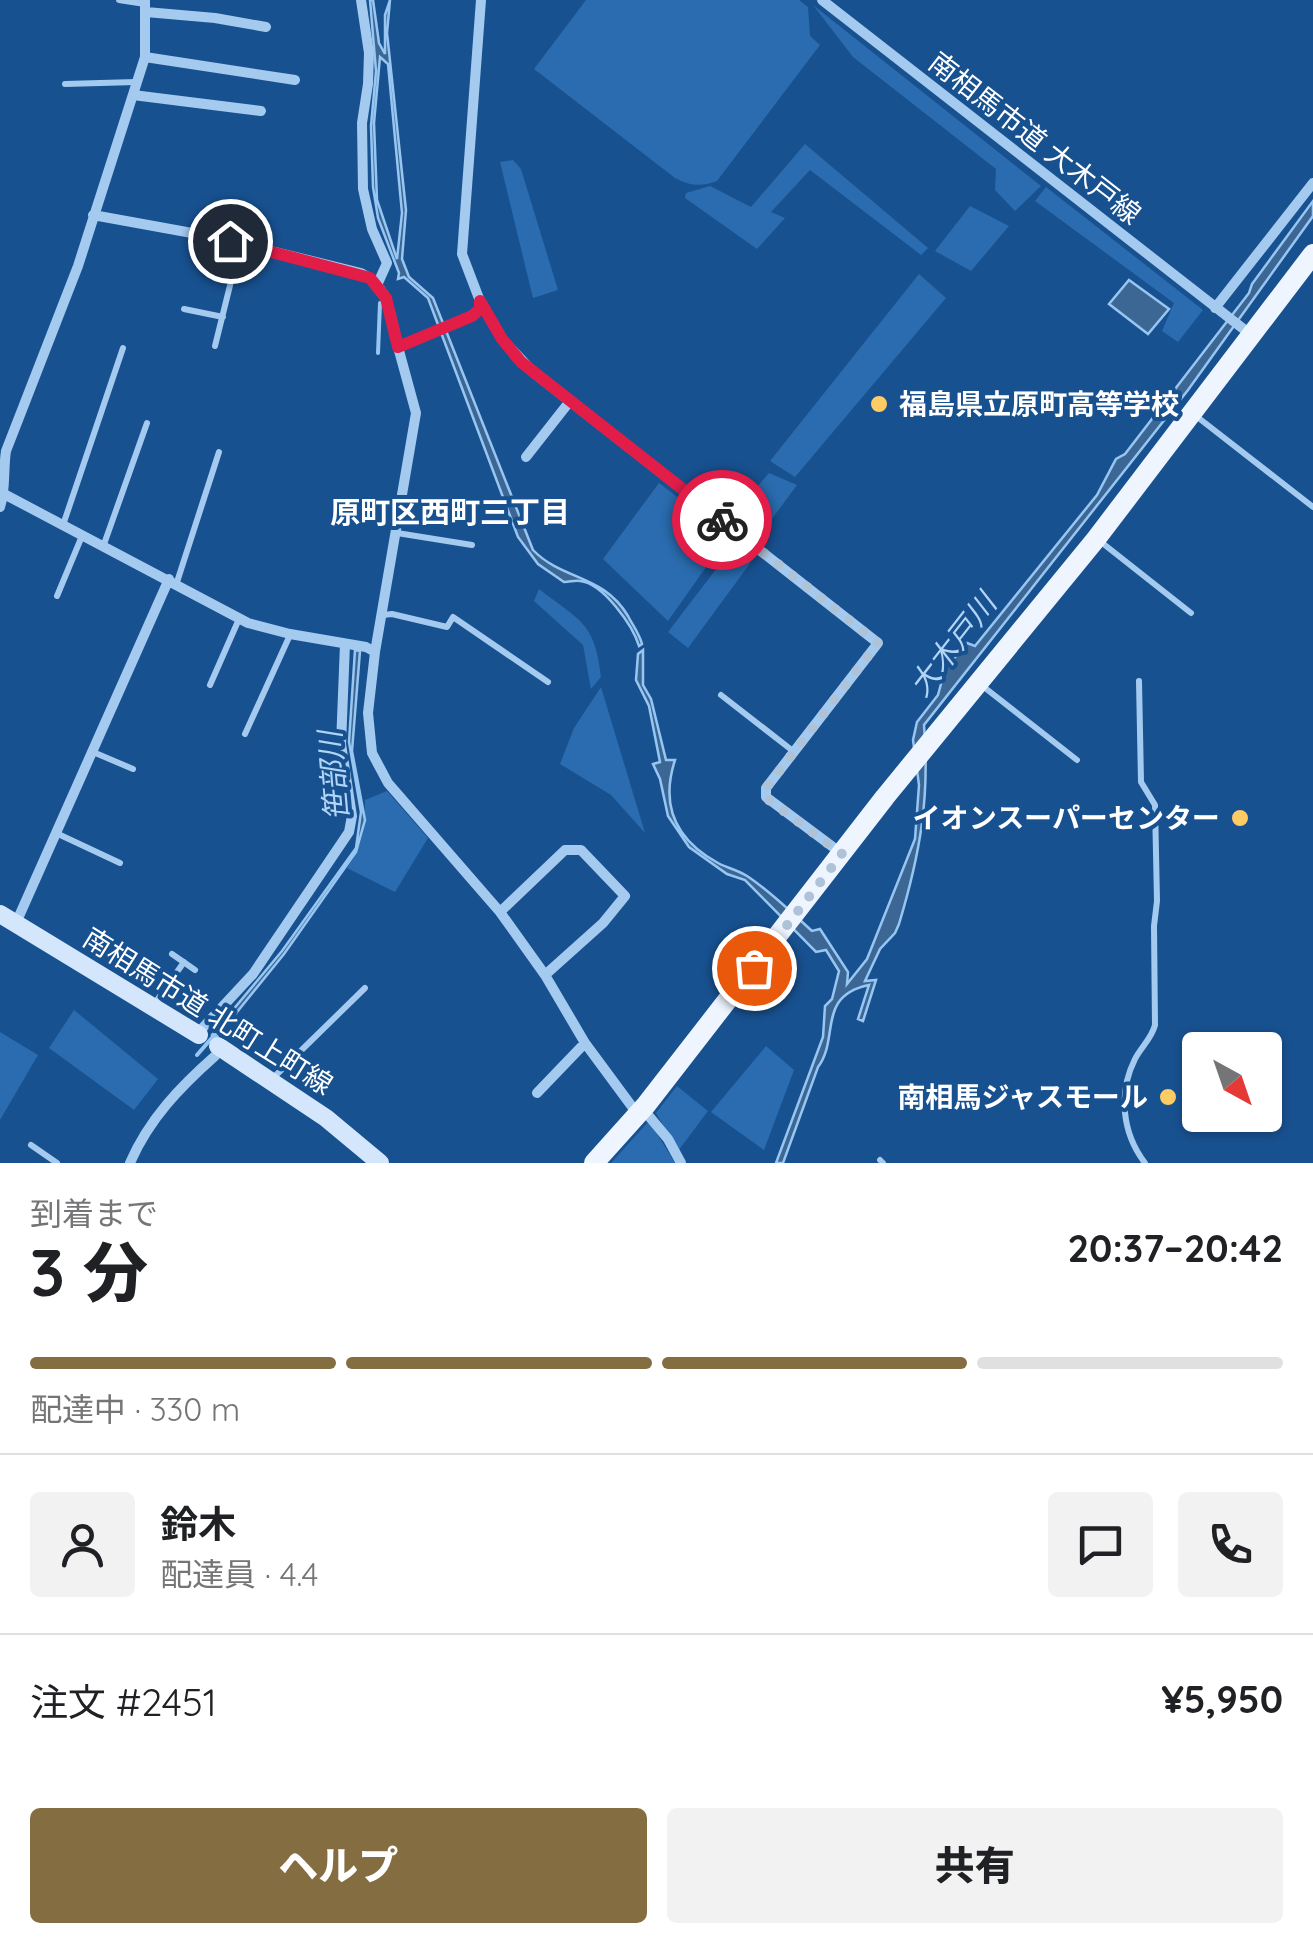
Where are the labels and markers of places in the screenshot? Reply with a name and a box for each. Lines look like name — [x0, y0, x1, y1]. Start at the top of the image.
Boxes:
pin — [188, 199, 273, 284]
place label: 福島県立原町高等学校 — [899, 386, 1179, 421]
marker: 福島県立原町高等学校 — [868, 393, 890, 415]
place label: イオンスーパーセンター — [913, 800, 1220, 835]
marker: イオンスーパーセンター — [1229, 807, 1251, 829]
pin — [712, 926, 797, 1011]
place label: 南相馬ジャスモール — [897, 1079, 1148, 1114]
marker: 南相馬ジャスモール — [1157, 1086, 1179, 1108]

